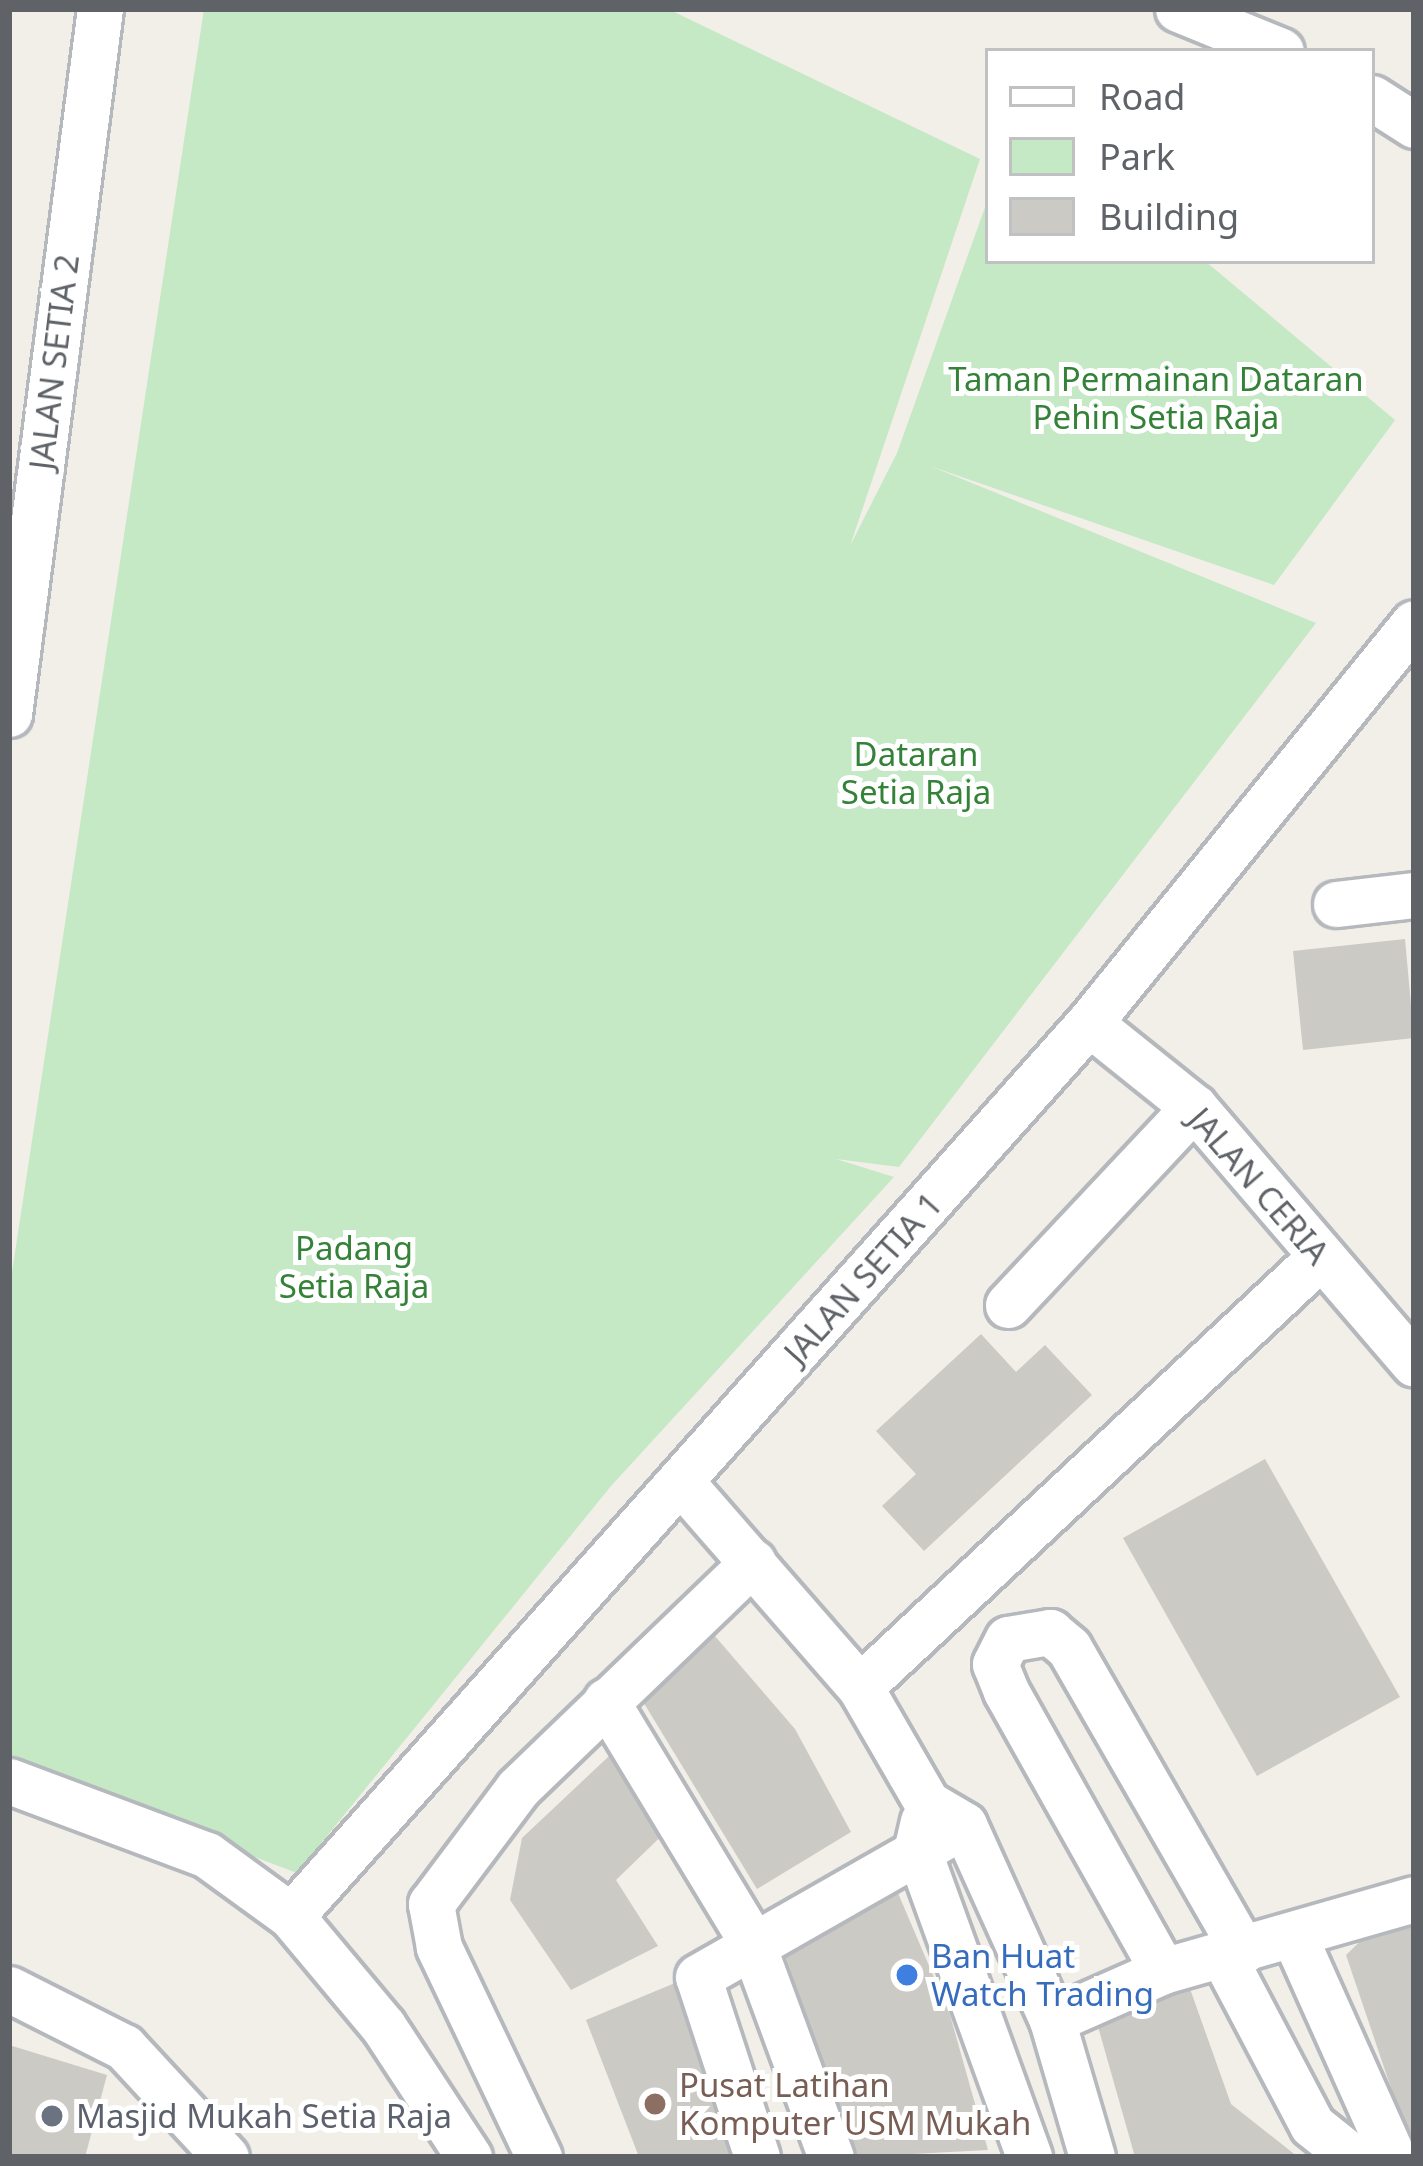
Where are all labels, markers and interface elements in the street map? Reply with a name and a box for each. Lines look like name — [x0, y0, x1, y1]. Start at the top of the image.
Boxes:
legend — [985, 48, 1375, 264]
text: Road — [1099, 72, 1186, 121]
text: Park — [1099, 132, 1175, 181]
text: Building — [1099, 192, 1239, 241]
street label: JALAN SETIA 2 — [21, 252, 87, 472]
park label: Taman Permainan Dataran Pehin Setia Raja — [948, 359, 1364, 437]
park label: Dataran Setia Raja — [841, 734, 991, 812]
street label: JALAN CERIA — [1180, 1100, 1338, 1272]
street label: JALAN SETIA 1 — [776, 1184, 950, 1372]
park label: Padang Setia Raja — [279, 1228, 429, 1306]
place label: Ban Huat Watch Trading — [931, 1936, 1154, 2014]
marker: Ban Huat Watch Trading — [894, 1962, 920, 1988]
place label: Pusat Latihan Komputer USM Mukah — [679, 2065, 1031, 2143]
marker: Pusat Latihan Komputer USM Mukah — [642, 2091, 668, 2117]
place label: Masjid Mukah Setia Raja — [76, 2096, 452, 2136]
marker: Masjid Mukah Setia Raja — [39, 2103, 65, 2129]

